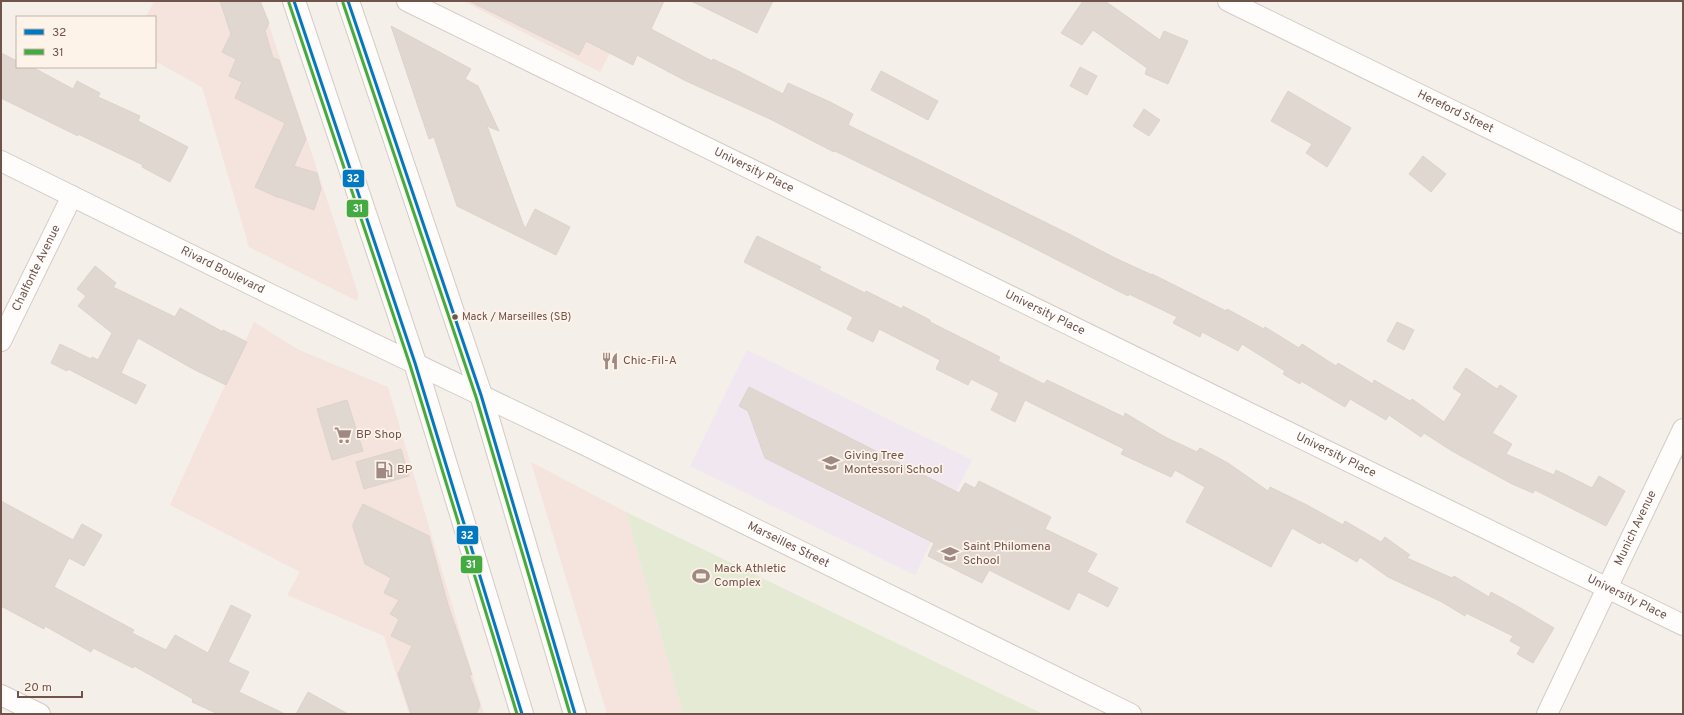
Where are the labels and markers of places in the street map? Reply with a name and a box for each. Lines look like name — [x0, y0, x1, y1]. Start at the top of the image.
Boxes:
place label: Mack / Marseilles (SB) — [462, 310, 571, 324]
marker: Mack / Marseilles (SB) — [450, 312, 460, 322]
restaurant icon: Chic-Fil-A — [600, 351, 620, 371]
place label: Chic-Fil-A — [623, 353, 677, 369]
supermarket icon: BP Shop — [333, 425, 353, 445]
place label: BP Shop — [356, 427, 402, 443]
place label: Giving Tree Montessori School — [844, 448, 943, 478]
school or university icon: Giving Tree Montessori School — [821, 453, 841, 473]
fuel station icon: BP — [374, 460, 394, 480]
place label: BP — [397, 462, 413, 478]
place label: Saint Philomena School — [963, 539, 1051, 569]
school or university icon: Saint Philomena School — [940, 544, 960, 564]
place label: Mack Athletic Complex — [714, 561, 786, 591]
sports icon: Mack Athletic Complex — [691, 566, 711, 586]

